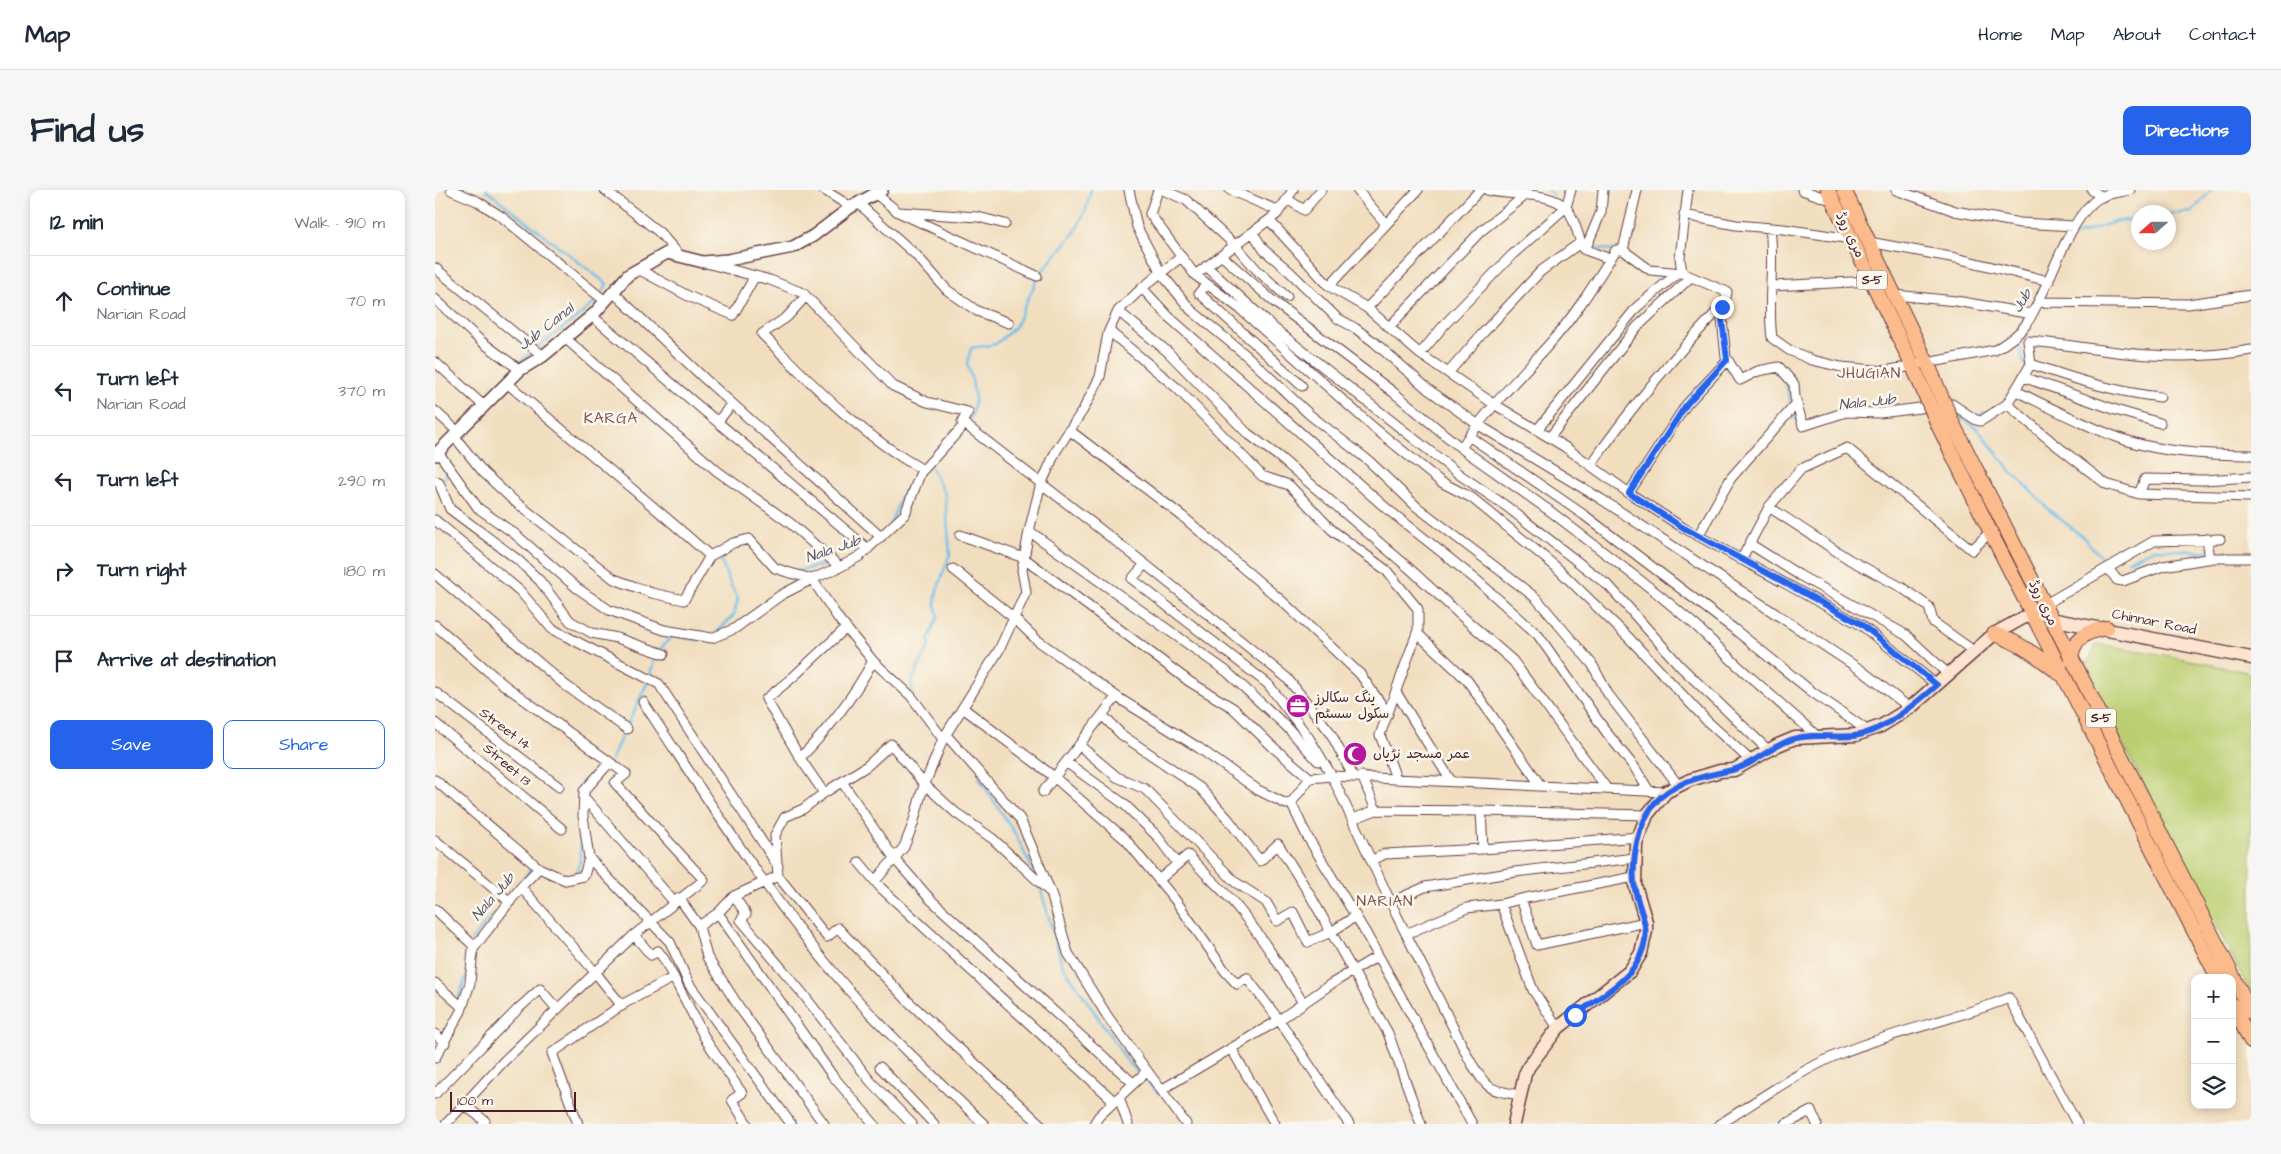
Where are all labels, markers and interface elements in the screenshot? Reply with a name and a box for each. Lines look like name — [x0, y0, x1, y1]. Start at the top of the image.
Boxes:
text: Map — [25, 18, 70, 52]
text: Home — [1978, 22, 2023, 47]
text: Map — [2051, 22, 2085, 47]
text: About — [2113, 22, 2161, 47]
text: Contact — [2189, 22, 2256, 47]
text: Find us — [30, 106, 144, 155]
button: Directions — [2123, 106, 2251, 155]
north arrow — [2131, 205, 2176, 250]
text: 12 min — [50, 208, 103, 237]
street label: مری روڈ — [1830, 209, 1870, 261]
text: Walk · 910 m — [294, 212, 385, 234]
road number: S-5 — [1857, 270, 1887, 290]
text: Continue — [97, 276, 171, 303]
water label: Jub — [2007, 284, 2038, 317]
icon: ahead — [50, 287, 78, 315]
text: 70 m — [346, 290, 385, 312]
route end — [1711, 296, 1734, 319]
water label: Jub Canal — [514, 297, 580, 356]
text: Narian Road — [97, 303, 186, 325]
district label: JHUGIAN — [1837, 363, 1901, 384]
text: Turn left — [97, 366, 178, 393]
icon: left — [50, 377, 78, 405]
text: 370 m — [338, 380, 385, 402]
water label: Nala Jub — [1838, 388, 1898, 415]
text: Narian Road — [97, 393, 186, 415]
district label: KARGA — [584, 408, 638, 429]
icon: left — [50, 467, 78, 495]
text: Turn left — [97, 467, 178, 494]
text: 290 m — [338, 470, 385, 492]
water label: Nala Jub — [803, 529, 865, 568]
icon: right — [50, 557, 78, 585]
text: Turn right — [97, 557, 186, 584]
text: 180 m — [344, 560, 385, 582]
street label: مری روڈ — [2023, 577, 2063, 629]
street label: Chinnar Road — [2110, 604, 2198, 640]
icon: arrive — [50, 647, 78, 675]
text: Arrive at destination — [97, 647, 276, 674]
place label: ینگ سکالرز سکول سسٹم — [1314, 688, 1389, 724]
office icon: ینگ سکالرز سکول سسٹم — [1285, 693, 1311, 719]
street label: Street 14 — [475, 703, 535, 755]
road number: S-5 — [2086, 708, 2116, 728]
button: Save — [50, 720, 213, 769]
button: Share — [223, 720, 385, 769]
street label: Street 13 — [478, 739, 536, 791]
mosque icon: عمر مسجد نڑیاں — [1342, 741, 1368, 767]
place label: عمر مسجد نڑیاں — [1373, 744, 1470, 764]
water label: Nala Jub — [466, 867, 521, 925]
district label: NARIAN — [1357, 891, 1414, 912]
map controls — [2191, 974, 2236, 1109]
button: + — [2191, 974, 2236, 1019]
route start — [1564, 1004, 1587, 1027]
button: − — [2191, 1019, 2236, 1064]
button: layers — [2191, 1064, 2236, 1109]
scale bar — [450, 1089, 576, 1112]
text: 100 m — [457, 1091, 493, 1111]

